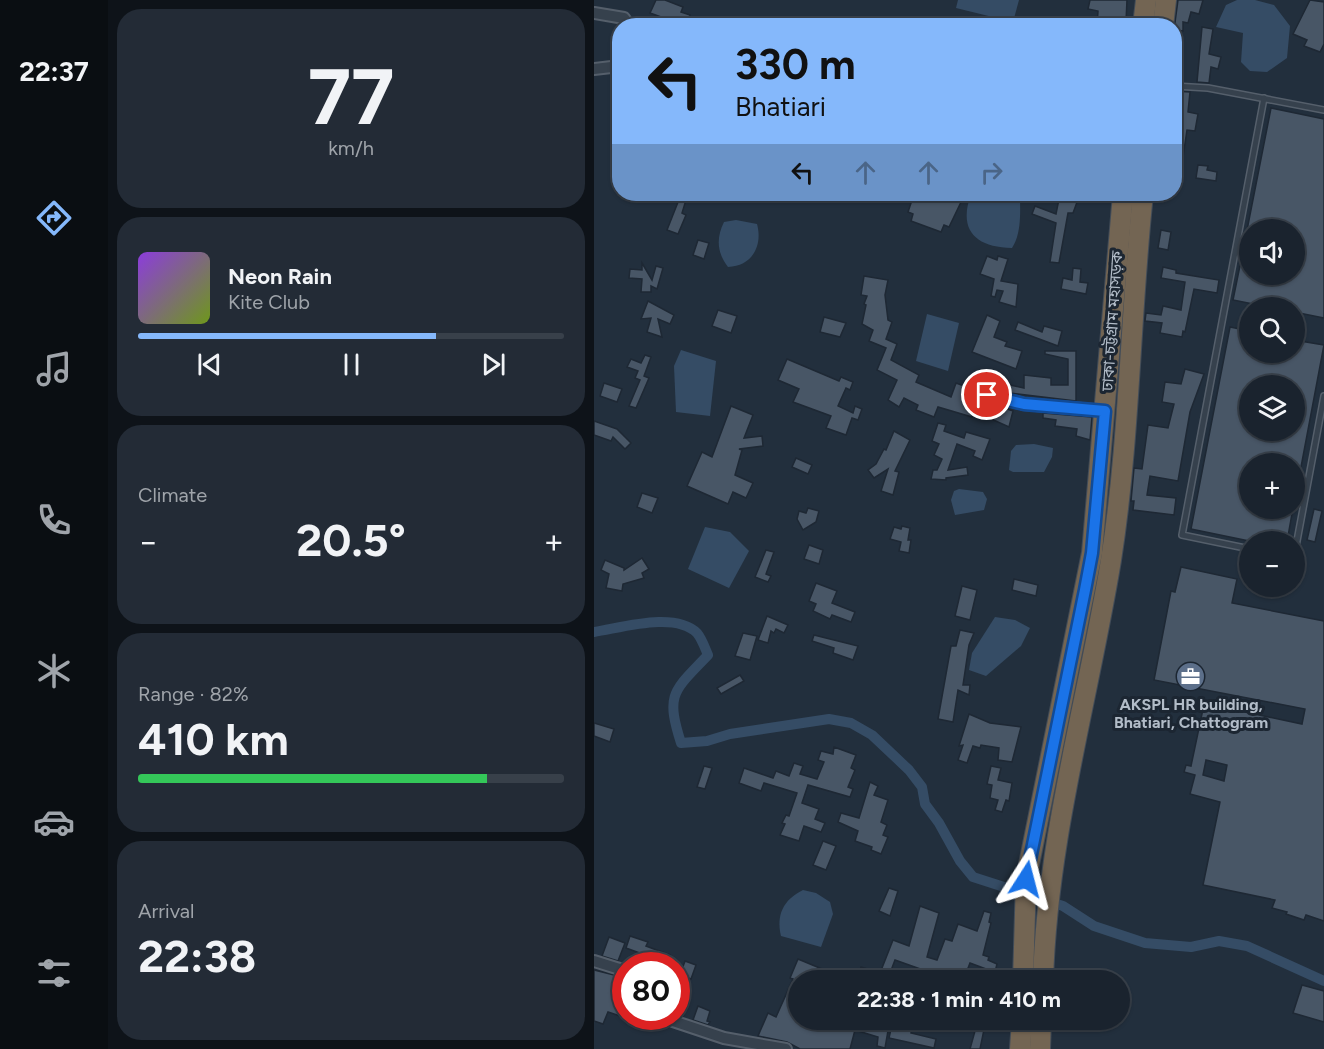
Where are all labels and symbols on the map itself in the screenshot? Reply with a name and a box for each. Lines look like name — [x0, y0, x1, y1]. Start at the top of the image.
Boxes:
street label: ঢাকা-চট্টগ্রাম মহাসড়ক — [1098, 249, 1126, 393]
pin — [961, 369, 1012, 420]
office icon: AKSPL HR building, Bhatiari, Chattogram — [1175, 660, 1207, 692]
place label: AKSPL HR building, Bhatiari, Chattogram — [1114, 695, 1268, 732]
position arrow — [994, 847, 1058, 911]
speed limit sign: 80 — [612, 952, 690, 1030]

